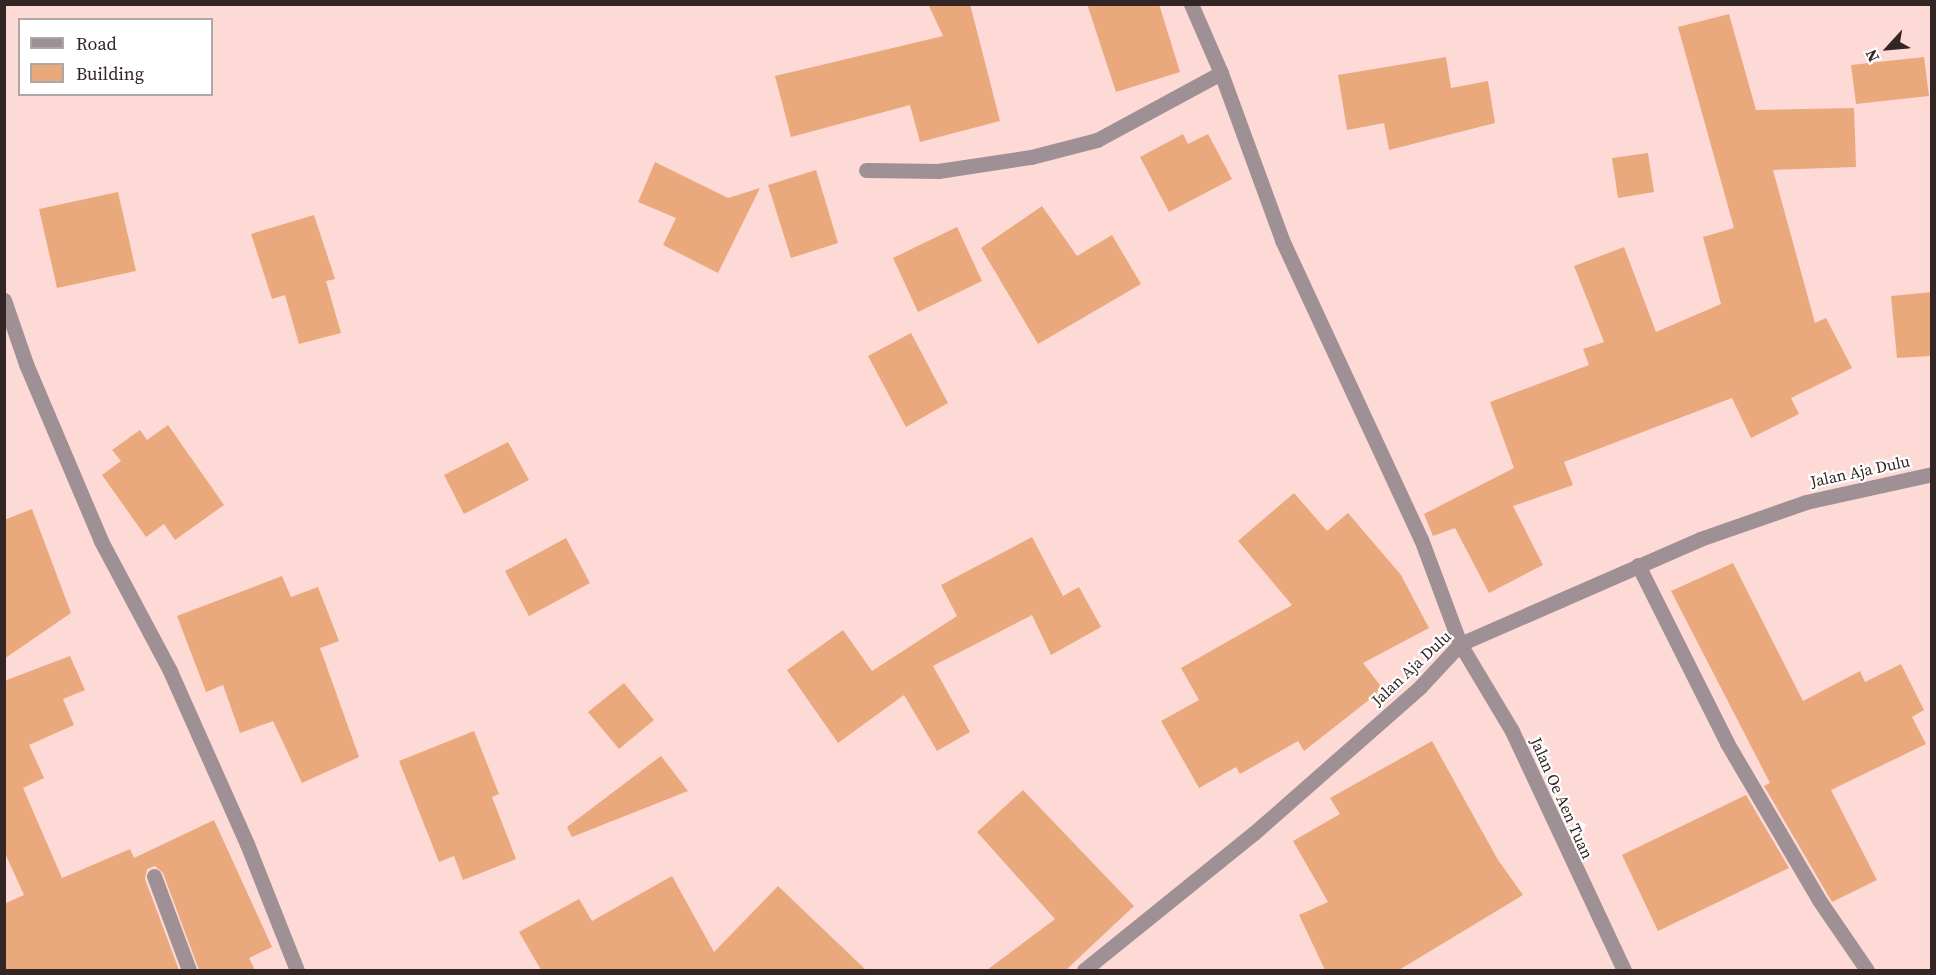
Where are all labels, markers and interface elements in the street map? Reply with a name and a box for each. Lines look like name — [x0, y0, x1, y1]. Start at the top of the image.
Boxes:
legend — [18, 18, 213, 96]
north arrow — [1858, 18, 1918, 78]
text: Road — [76, 31, 117, 56]
text: N — [1859, 46, 1884, 66]
text: Building — [76, 61, 144, 86]
street label: Jalan Aja Dulu — [1809, 451, 1911, 491]
street label: Jalan Aja Dulu — [1367, 626, 1455, 710]
street label: Jalan Oe Aen Tuan — [1527, 734, 1597, 862]

